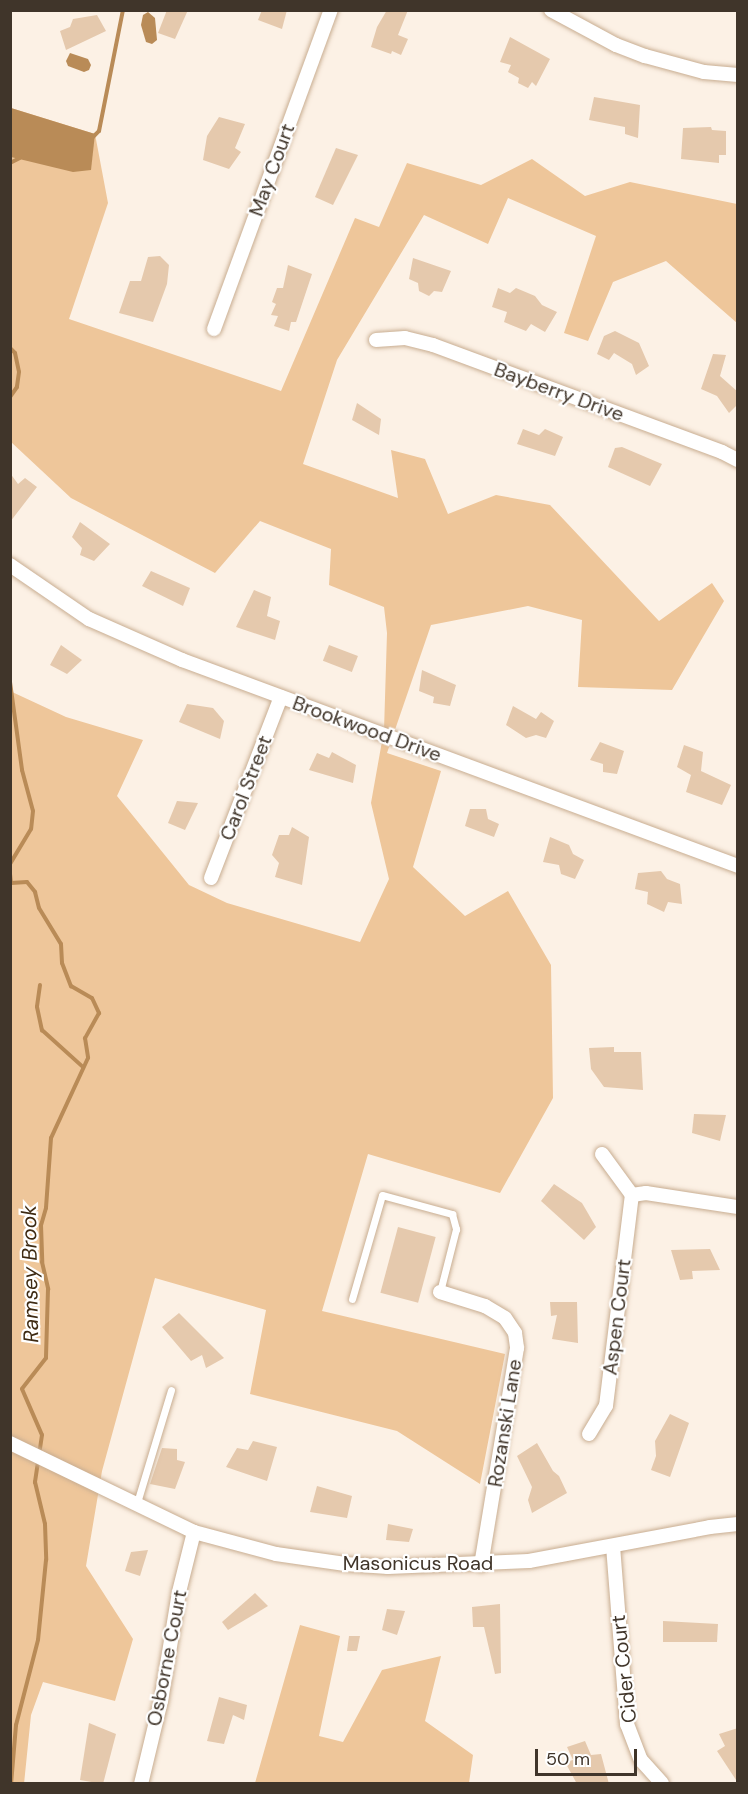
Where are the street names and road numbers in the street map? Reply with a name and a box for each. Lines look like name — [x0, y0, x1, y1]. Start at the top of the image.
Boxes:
street label: May Court — [244, 120, 300, 220]
street label: Bayberry Drive — [491, 357, 627, 427]
street label: Brookwood Drive — [289, 691, 445, 767]
street label: Carol Street — [215, 732, 277, 844]
street label: Aspen Court — [598, 1258, 636, 1376]
street label: Rozanski Lane — [483, 1357, 527, 1489]
street label: Masonicus Road — [343, 1551, 493, 1575]
street label: Osborne Court — [142, 1588, 192, 1728]
street label: Cider Court — [606, 1614, 642, 1724]

